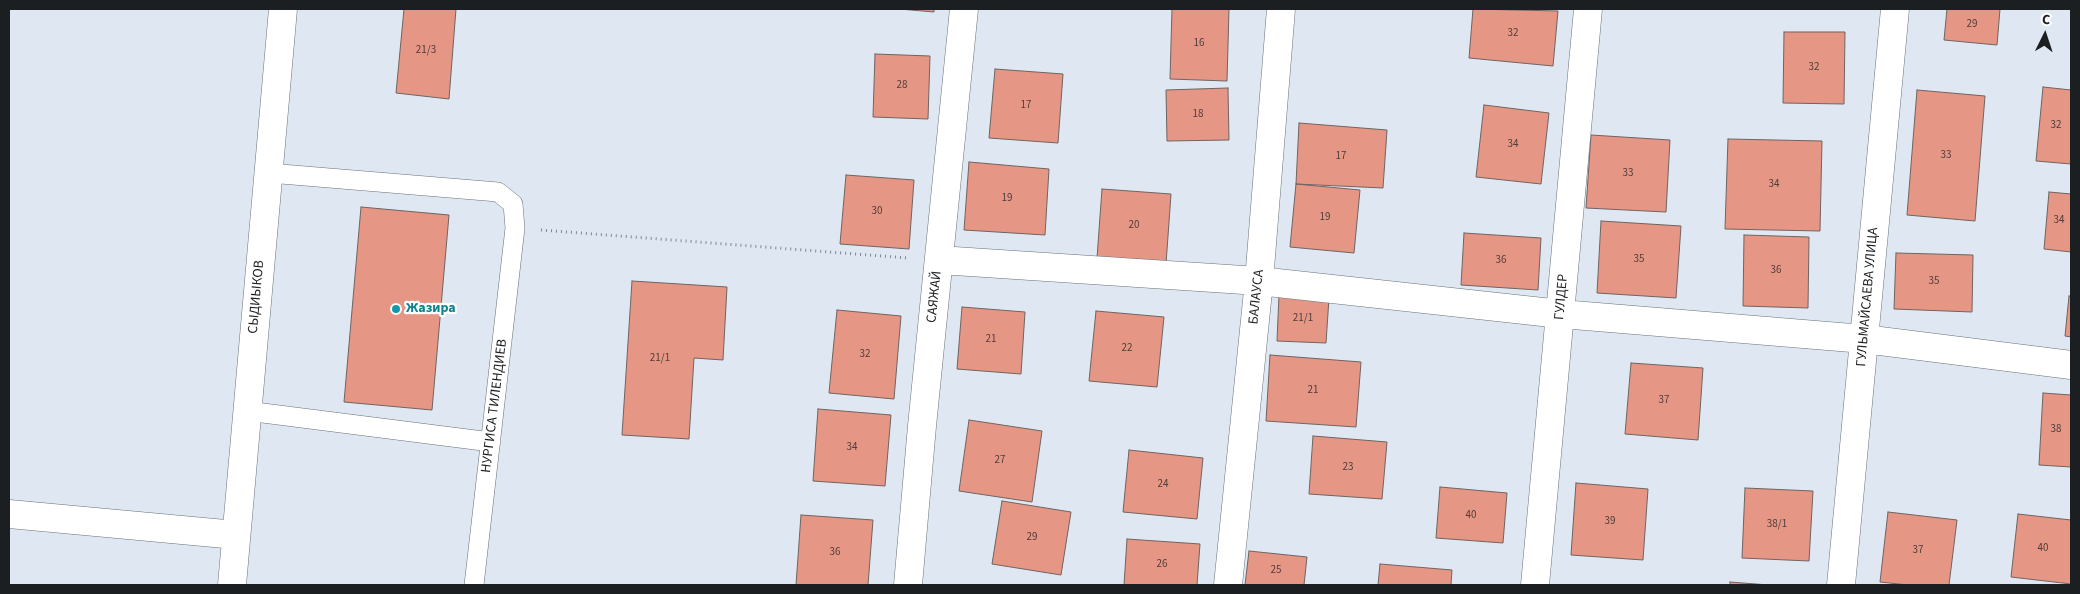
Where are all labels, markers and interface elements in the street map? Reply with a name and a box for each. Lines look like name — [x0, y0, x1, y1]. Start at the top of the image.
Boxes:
north arrow — [2020, 10, 2070, 60]
text: С — [2041, 10, 2051, 30]
house number: 29 — [1967, 18, 1977, 32]
house number: 32 — [1508, 27, 1518, 41]
house number: 16 — [1194, 37, 1204, 51]
house number: 21/3 — [416, 44, 436, 58]
house number: 32 — [1809, 61, 1819, 75]
house number: 28 — [897, 79, 907, 93]
house number: 17 — [1021, 99, 1031, 113]
house number: 18 — [1193, 108, 1203, 122]
house number: 32 — [2051, 119, 2061, 133]
house number: 34 — [1508, 138, 1518, 152]
house number: 33 — [1941, 149, 1951, 163]
house number: 17 — [1336, 150, 1346, 164]
house number: 33 — [1623, 167, 1633, 181]
house number: 34 — [1769, 178, 1779, 192]
house number: 19 — [1002, 192, 1012, 206]
house number: 30 — [872, 205, 882, 219]
house number: 19 — [1320, 211, 1330, 225]
house number: 34 — [2054, 214, 2064, 228]
house number: 20 — [1129, 219, 1139, 233]
street label: ГУЛЬМАЙСАЕВА УЛИЦА — [1854, 227, 1882, 367]
house number: 35 — [1634, 253, 1644, 267]
house number: 36 — [1496, 254, 1506, 268]
street label: СЫДИЫКОВ — [245, 259, 269, 335]
house number: 36 — [1771, 264, 1781, 278]
street label: БАЛАУСА — [1246, 269, 1268, 325]
street label: САЯЖАЙ — [924, 270, 946, 324]
street label: ГУЛДЕР — [1552, 273, 1572, 321]
house number: 35 — [1929, 275, 1939, 289]
place label: Жазира — [406, 301, 456, 317]
marker: Жазира — [390, 303, 402, 315]
house number: 21/1 — [1293, 312, 1313, 326]
house number: 21 — [986, 333, 996, 347]
street label: НУРГИСА ТИЛЕНДИЕВ — [478, 338, 512, 474]
house number: 22 — [1122, 342, 1132, 356]
house number: 32 — [860, 348, 870, 362]
house number: 21/1 — [650, 352, 670, 366]
house number: 21 — [1308, 384, 1318, 398]
house number: 37 — [1659, 394, 1669, 408]
house number: 38 — [2051, 423, 2061, 437]
house number: 34 — [847, 441, 857, 455]
house number: 27 — [995, 454, 1005, 468]
house number: 23 — [1343, 461, 1353, 475]
house number: 24 — [1158, 478, 1168, 492]
house number: 40 — [1466, 509, 1476, 523]
house number: 39 — [1605, 515, 1615, 529]
house number: 38/1 — [1767, 518, 1787, 532]
house number: 29 — [1027, 531, 1037, 545]
house number: 40 — [2038, 542, 2048, 556]
house number: 37 — [1913, 544, 1923, 558]
house number: 36 — [830, 546, 840, 560]
house number: 26 — [1157, 558, 1167, 572]
house number: 25 — [1271, 564, 1281, 578]

